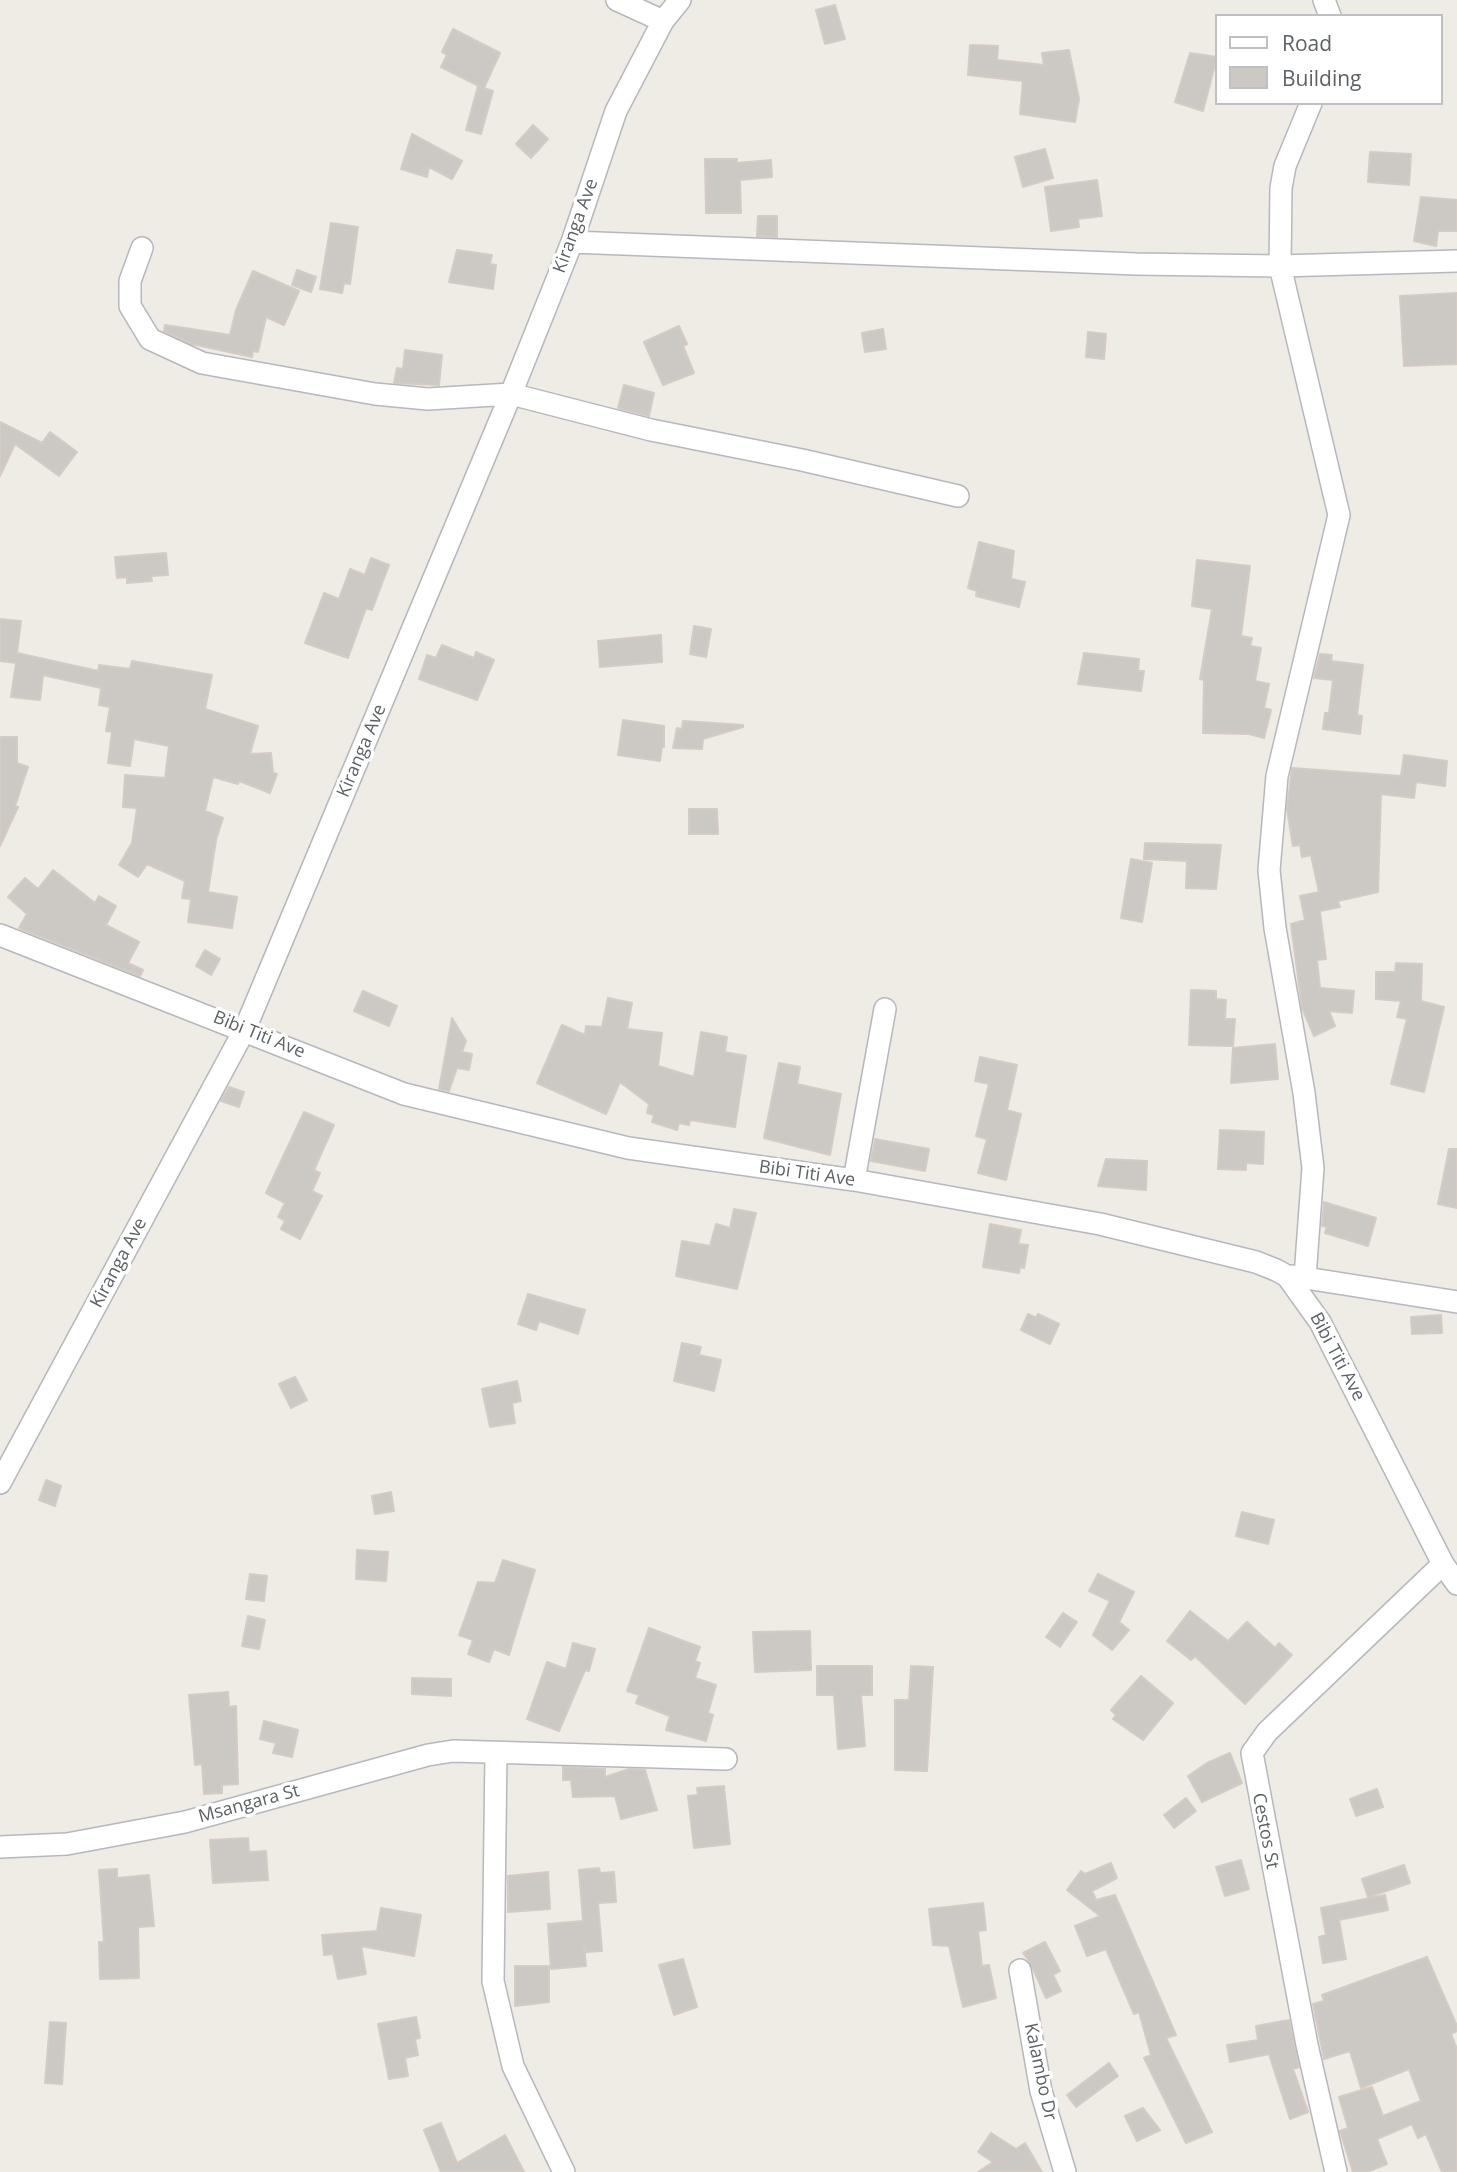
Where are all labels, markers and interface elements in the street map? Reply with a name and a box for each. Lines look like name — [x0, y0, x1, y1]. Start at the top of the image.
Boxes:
legend — [1216, 14, 1443, 105]
text: Road — [1282, 29, 1332, 57]
text: Building — [1282, 64, 1361, 92]
street label: Kiranga Ave — [549, 176, 603, 276]
street label: Kiranga Ave — [333, 701, 391, 801]
street label: Bibi Titi Ave — [210, 1007, 308, 1063]
street label: Bibi Titi Ave — [757, 1157, 857, 1191]
street label: Kiranga Ave — [86, 1214, 152, 1312]
street label: Bibi Titi Ave — [1305, 1309, 1369, 1405]
street label: Msangara St — [196, 1780, 302, 1828]
street label: Cestos St — [1247, 1791, 1283, 1871]
street label: Kalambo Dr — [1019, 2021, 1061, 2123]

